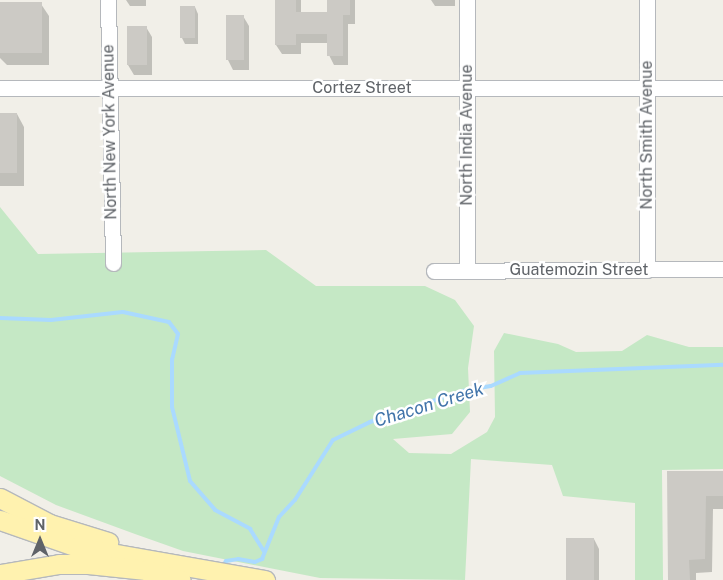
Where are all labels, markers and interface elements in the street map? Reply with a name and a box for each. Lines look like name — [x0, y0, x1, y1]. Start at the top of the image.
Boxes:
street label: North New York Avenue — [99, 44, 121, 220]
street label: North Smith Avenue — [637, 60, 657, 210]
street label: North India Avenue — [457, 64, 477, 206]
street label: Cortez Street — [312, 78, 412, 98]
street label: Guatemozin Street — [510, 260, 648, 280]
water label: Chacon Creek — [372, 378, 486, 432]
north arrow — [15, 515, 65, 565]
text: N — [35, 517, 45, 533]

